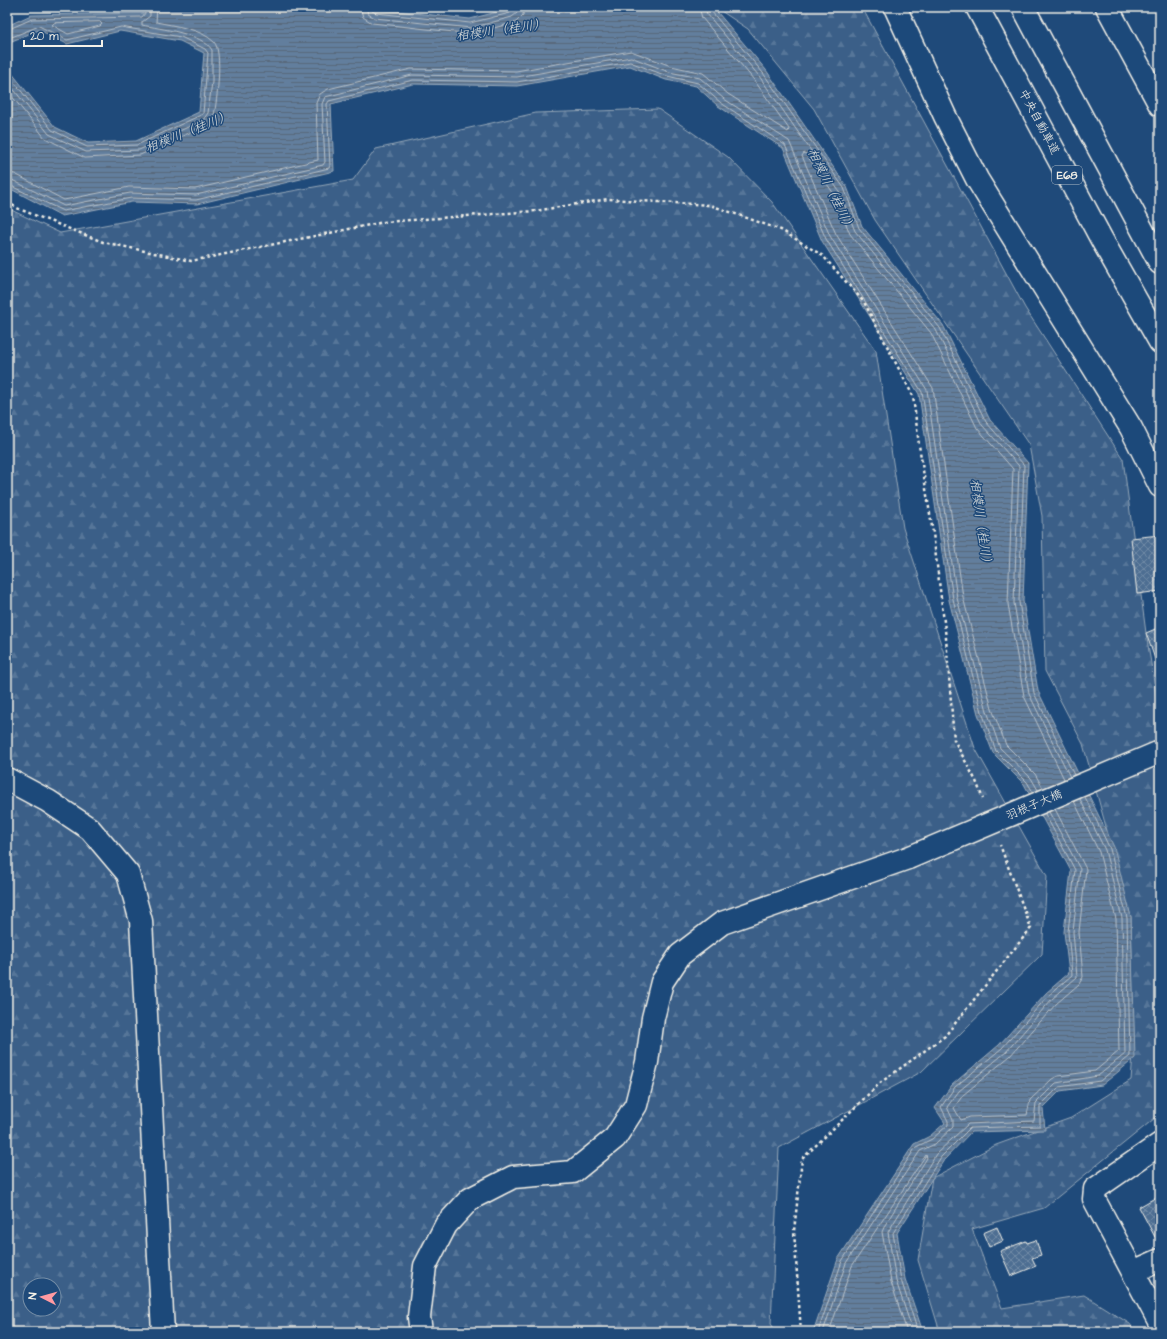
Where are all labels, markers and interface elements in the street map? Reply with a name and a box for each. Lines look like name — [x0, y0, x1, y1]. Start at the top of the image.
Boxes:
water label: 相模川（桂川） — [455, 15, 547, 45]
scale bar — [24, 22, 102, 48]
text: 20 m — [30, 28, 59, 45]
street label: 中央自動車道 — [1015, 86, 1063, 158]
water label: 相模川（桂川） — [142, 107, 234, 157]
water label: 相模川（桂川） — [803, 145, 859, 235]
road number: E68 — [1052, 166, 1082, 184]
water label: 相模川（桂川） — [966, 478, 996, 570]
street label: 羽根子大橋 — [1003, 785, 1065, 825]
north arrow — [22, 1277, 62, 1317]
text: N — [25, 1292, 40, 1300]

